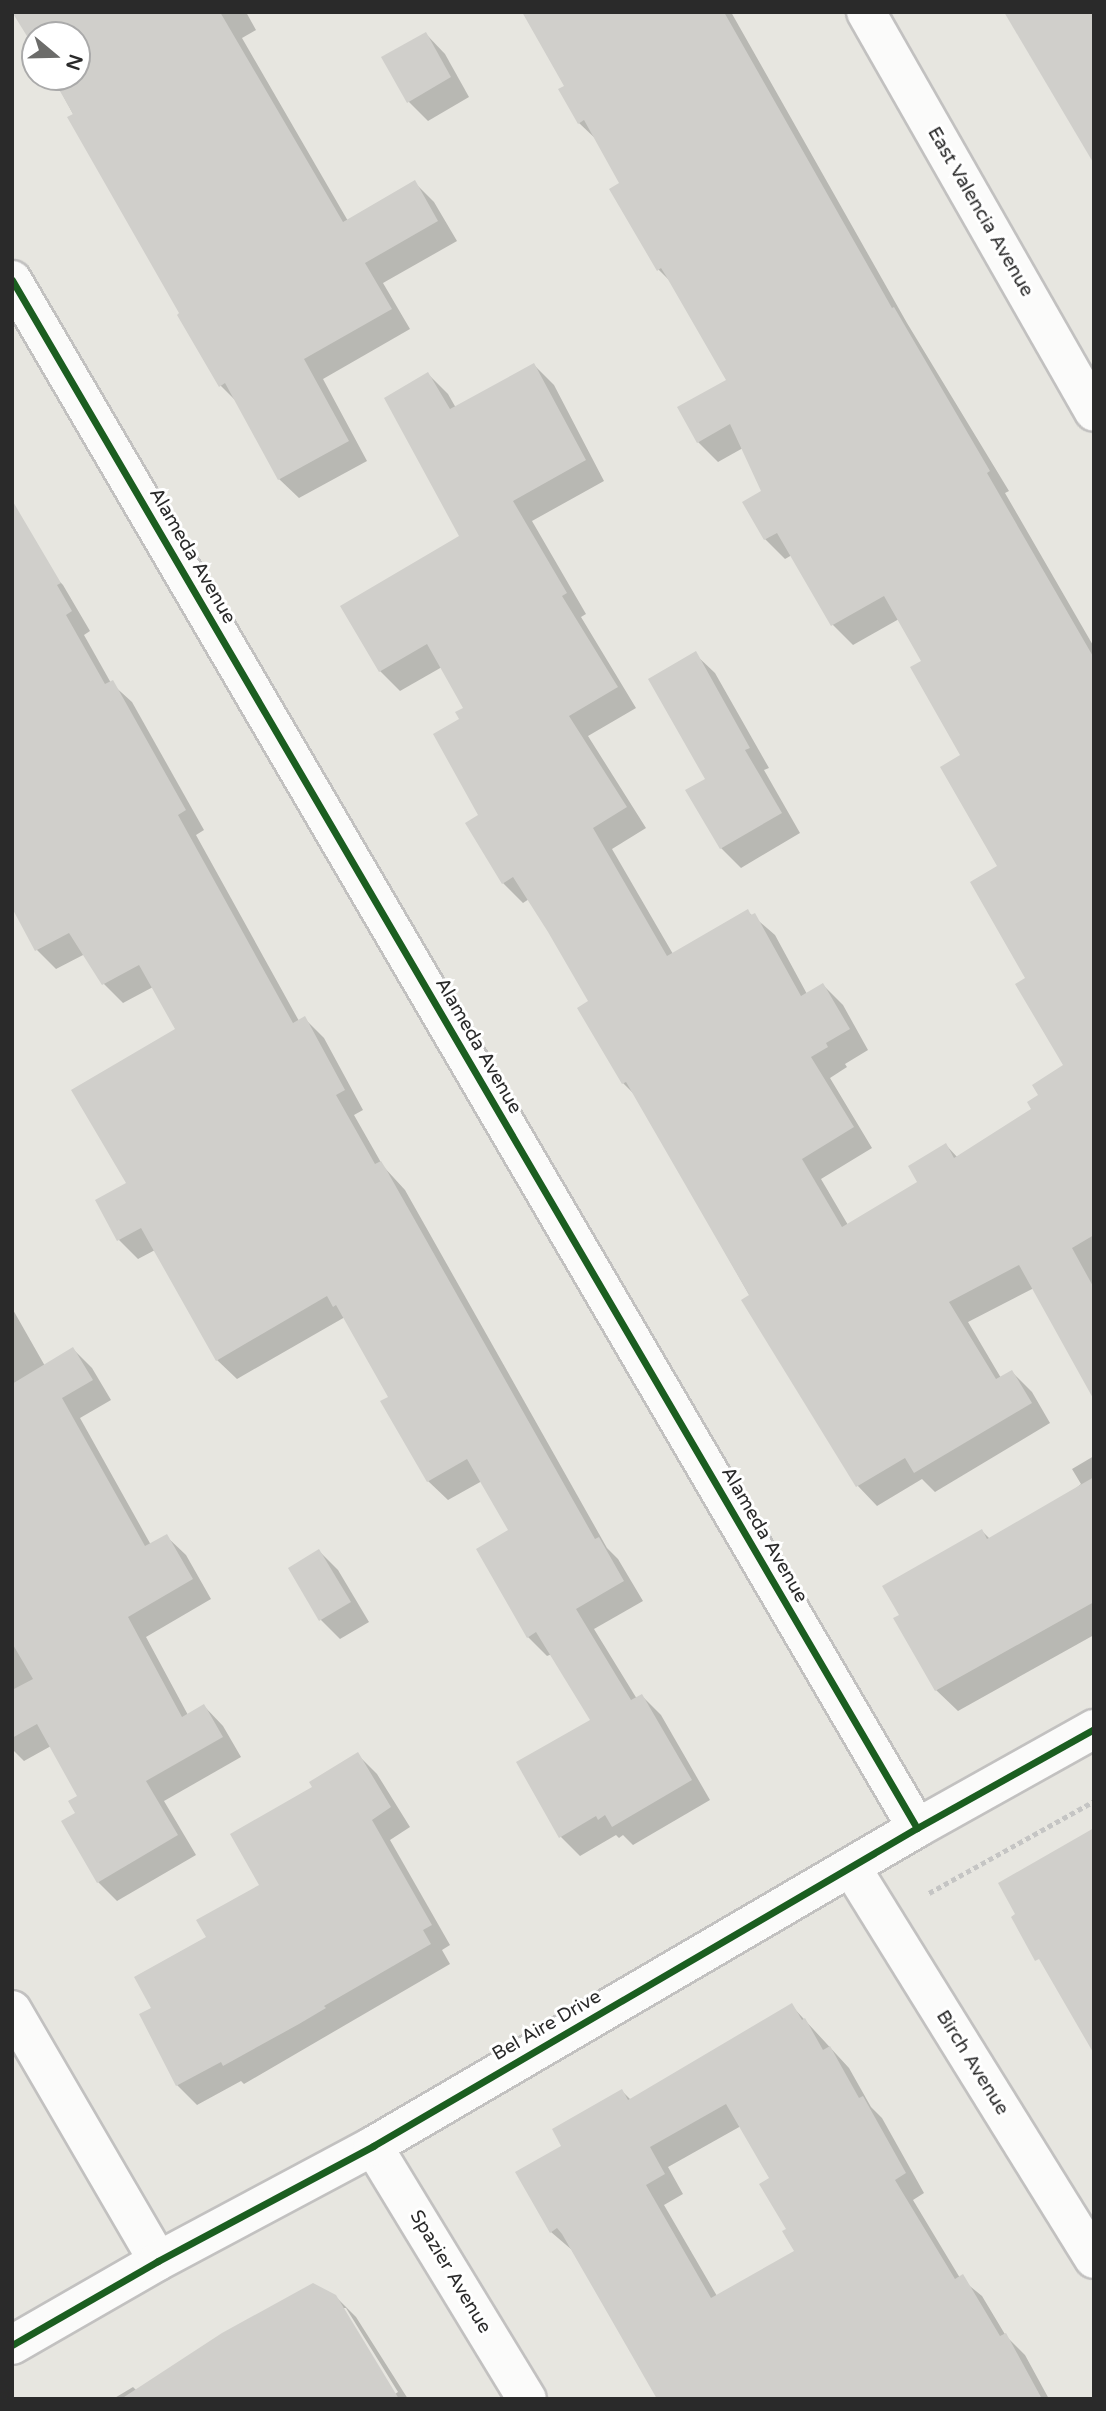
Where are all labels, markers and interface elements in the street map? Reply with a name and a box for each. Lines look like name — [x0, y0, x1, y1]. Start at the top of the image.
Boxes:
north arrow — [21, 21, 91, 91]
text: N — [61, 51, 87, 73]
street label: East Valencia Avenue — [922, 123, 1038, 301]
street label: Alameda Avenue — [144, 484, 240, 628]
street label: Alameda Avenue — [430, 974, 526, 1118]
street label: Alameda Avenue — [716, 1463, 812, 1607]
street label: Bel Aire Drive — [489, 1986, 605, 2066]
street label: Birch Avenue — [931, 2006, 1013, 2120]
street label: Spazier Avenue — [404, 2206, 496, 2338]

